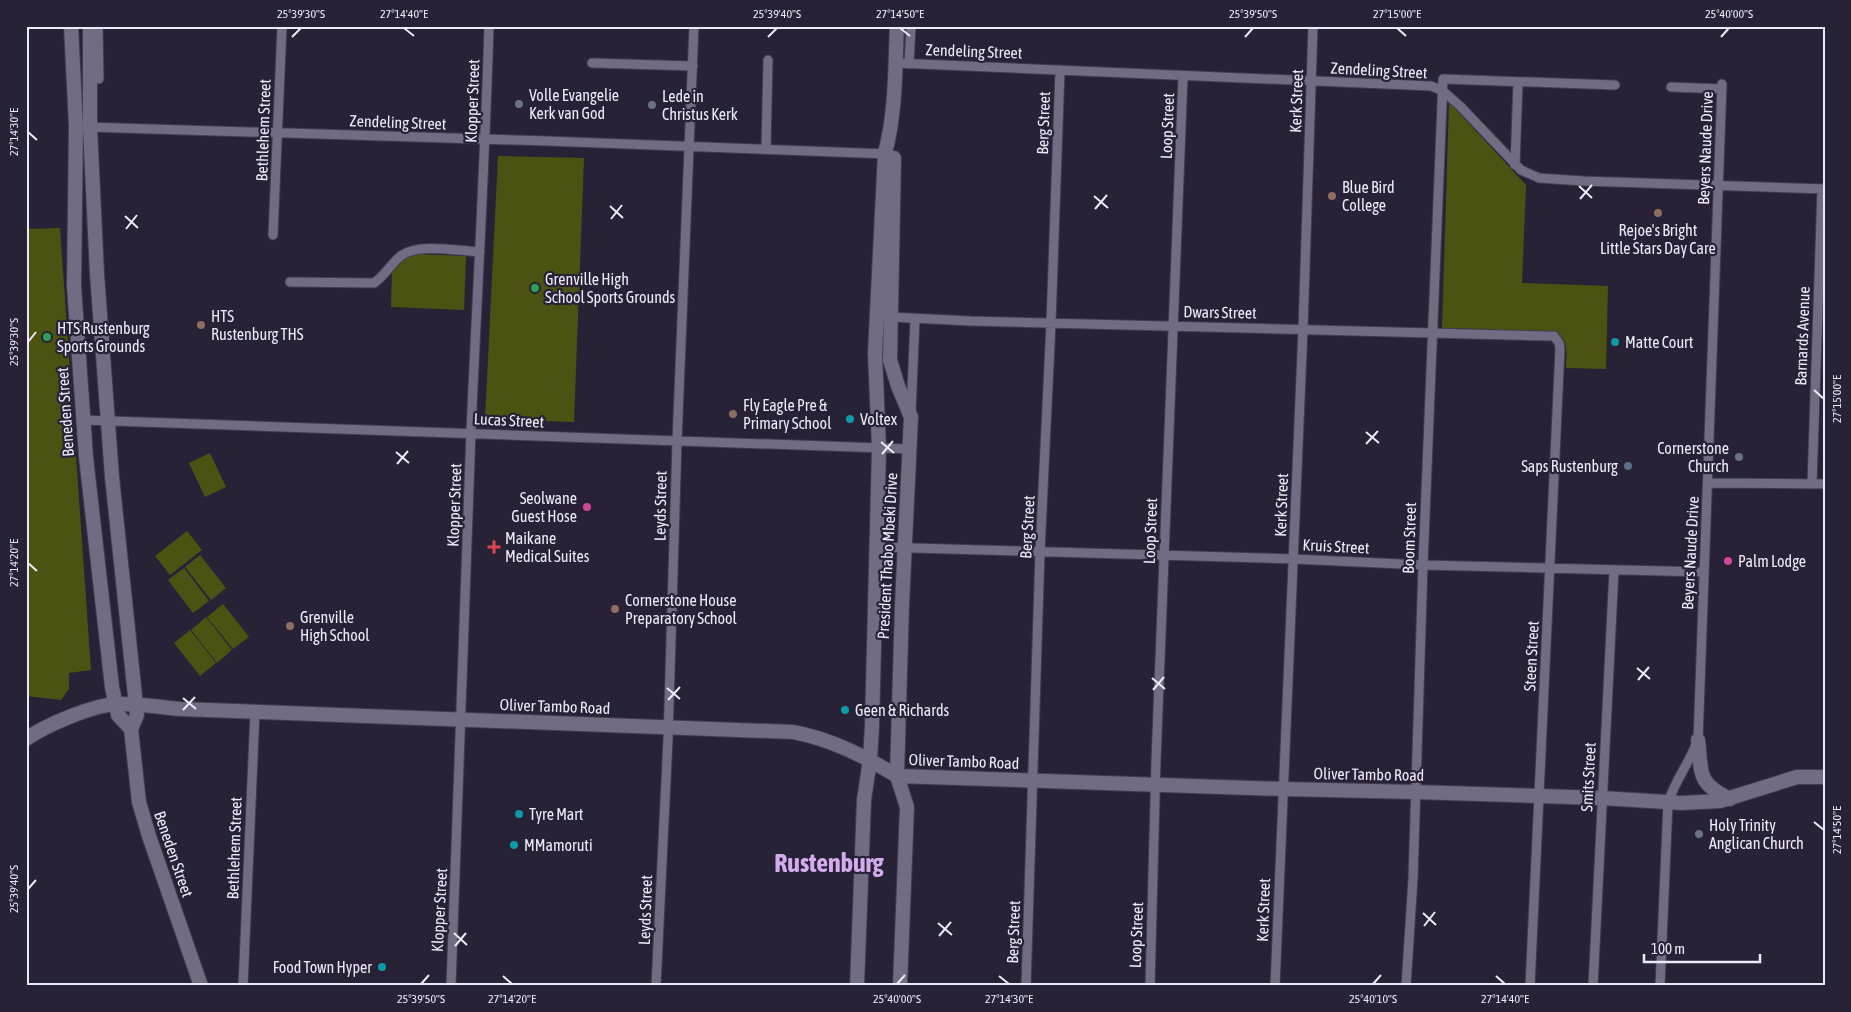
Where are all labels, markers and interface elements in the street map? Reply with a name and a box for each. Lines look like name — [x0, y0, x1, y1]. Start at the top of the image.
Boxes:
text: 25°39'30"S — [277, 7, 325, 21]
text: 27°14'40"E — [380, 7, 428, 21]
text: 25°39'40"S — [753, 7, 801, 21]
text: 27°14'50"E — [876, 7, 924, 21]
text: 25°39'50"S — [1229, 7, 1277, 21]
text: 27°15'00"E — [1373, 7, 1421, 21]
text: 25°40'00"S — [1705, 7, 1753, 21]
street label: Zendeling Street — [925, 40, 1023, 63]
street label: Klopper Street — [462, 58, 483, 143]
street label: Zendeling Street — [1330, 58, 1428, 83]
street label: Kerk Street — [1286, 68, 1306, 133]
street label: Bethlehem Street — [252, 78, 274, 181]
place label: Volle Evangelie Kerk van God — [529, 86, 619, 122]
place label: Lede in Christus Kerk — [662, 87, 738, 123]
street label: Berg Street — [1033, 91, 1054, 155]
street label: Beyers Naude Drive — [1694, 91, 1717, 205]
street label: Loop Street — [1157, 92, 1178, 159]
marker: Volle Evangelie Kerk van God — [513, 98, 525, 110]
marker: Lede in Christus Kerk — [646, 99, 658, 111]
text: 27°14'30"E — [7, 108, 21, 156]
street label: Zendeling Street — [349, 111, 447, 134]
place label: Blue Bird College — [1342, 178, 1395, 215]
marker: Blue Bird College — [1326, 190, 1338, 202]
marker: Rejoe's Bright Little Stars Day Care — [1652, 207, 1664, 219]
place label: Rejoe's Bright Little Stars Day Care — [1600, 221, 1716, 258]
place label: Grenville High School Sports Grounds — [545, 270, 675, 307]
marker: Grenville High School Sports Grounds — [529, 282, 541, 294]
street label: Barnards Avenue — [1791, 286, 1813, 386]
street label: Dwars Street — [1183, 302, 1257, 322]
place label: HTS Rustenburg THS — [211, 307, 304, 344]
text: 25°39'30"S — [7, 318, 21, 366]
place label: HTS Rustenburg Sports Grounds — [57, 319, 150, 356]
marker: HTS Rustenburg THS — [195, 319, 207, 331]
marker: HTS Rustenburg Sports Grounds — [41, 331, 53, 343]
place label: Matte Court — [1625, 333, 1694, 351]
marker: Matte Court — [1609, 336, 1621, 348]
street label: Beneden Street — [53, 366, 77, 457]
text: 27°15'00"E — [1830, 375, 1844, 423]
place label: Fly Eagle Pre & Primary School — [743, 396, 832, 433]
marker: Fly Eagle Pre & Primary School — [727, 408, 739, 420]
street label: Lucas Street — [473, 409, 545, 431]
place label: Voltex — [860, 410, 898, 428]
marker: Voltex — [844, 413, 856, 425]
place label: Cornerstone Church — [1657, 439, 1729, 475]
marker: Cornerstone Church — [1733, 451, 1745, 463]
place label: Saps Rustenburg — [1521, 457, 1618, 476]
marker: Saps Rustenburg — [1622, 460, 1634, 472]
street label: Klopper Street — [444, 462, 465, 547]
street label: Leyds Street — [650, 470, 671, 541]
street label: President Thabo Mbeki Drive — [874, 472, 900, 640]
street label: Kerk Street — [1271, 472, 1291, 537]
place label: Seolwane Guest Hose — [511, 489, 577, 525]
street label: Berg Street — [1016, 495, 1039, 559]
street label: Beyers Naude Drive — [1678, 496, 1703, 610]
street label: Loop Street — [1140, 497, 1161, 564]
marker: Seolwane Guest Hose — [581, 501, 593, 513]
street label: Boom Street — [1399, 502, 1419, 574]
place label: Maikane Medical Suites — [505, 529, 590, 565]
street label: Kruis Street — [1302, 535, 1370, 557]
text: 27°14'20"E — [7, 539, 21, 587]
marker: Maikane Medical Suites — [487, 540, 501, 554]
place label: Palm Lodge — [1738, 552, 1806, 571]
marker: Palm Lodge — [1722, 555, 1734, 567]
place label: Cornerstone House Preparatory School — [625, 591, 738, 628]
marker: Cornerstone House Preparatory School — [609, 603, 621, 615]
place label: Grenville High School — [300, 608, 370, 645]
marker: Grenville High School — [284, 620, 296, 632]
street label: Steen Street — [1520, 620, 1542, 692]
street label: Oliver Tambo Road — [499, 695, 611, 717]
place label: Geen & Richards — [855, 701, 949, 719]
marker: Geen & Richards — [839, 704, 851, 716]
street label: Smits Street — [1577, 741, 1599, 812]
street label: Oliver Tambo Road — [908, 750, 1020, 772]
street label: Oliver Tambo Road — [1314, 764, 1424, 784]
street label: Bethlehem Street — [223, 796, 245, 899]
place label: Tyre Mart — [529, 805, 584, 824]
text: 27°14'50"E — [1830, 806, 1844, 854]
marker: Tyre Mart — [513, 808, 525, 820]
street label: Beneden Street — [151, 809, 197, 900]
place label: Holy Trinity Anglican Church — [1709, 816, 1804, 853]
marker: Holy Trinity Anglican Church — [1693, 828, 1705, 840]
place label: MMamoruti — [524, 836, 593, 854]
marker: MMamoruti — [508, 839, 520, 851]
district label: Rustenburg — [774, 848, 884, 878]
text: 25°39'40"S — [7, 865, 21, 913]
street label: Klopper Street — [428, 867, 451, 952]
street label: Leyds Street — [635, 874, 656, 945]
street label: Kerk Street — [1253, 877, 1273, 942]
street label: Berg Street — [1003, 900, 1024, 964]
street label: Loop Street — [1126, 901, 1147, 968]
scale bar — [1644, 932, 1760, 964]
text: 100 m — [1651, 940, 1685, 957]
place label: Food Town Hyper — [273, 958, 372, 977]
marker: Food Town Hyper — [376, 961, 388, 973]
text: 25°39'50"S — [397, 992, 445, 1006]
text: 27°14'20"E — [488, 992, 536, 1006]
text: 25°40'00"S — [873, 992, 921, 1006]
text: 27°14'30"E — [985, 992, 1033, 1006]
text: 25°40'10"S — [1349, 992, 1397, 1006]
text: 27°14'40"E — [1481, 992, 1529, 1006]

